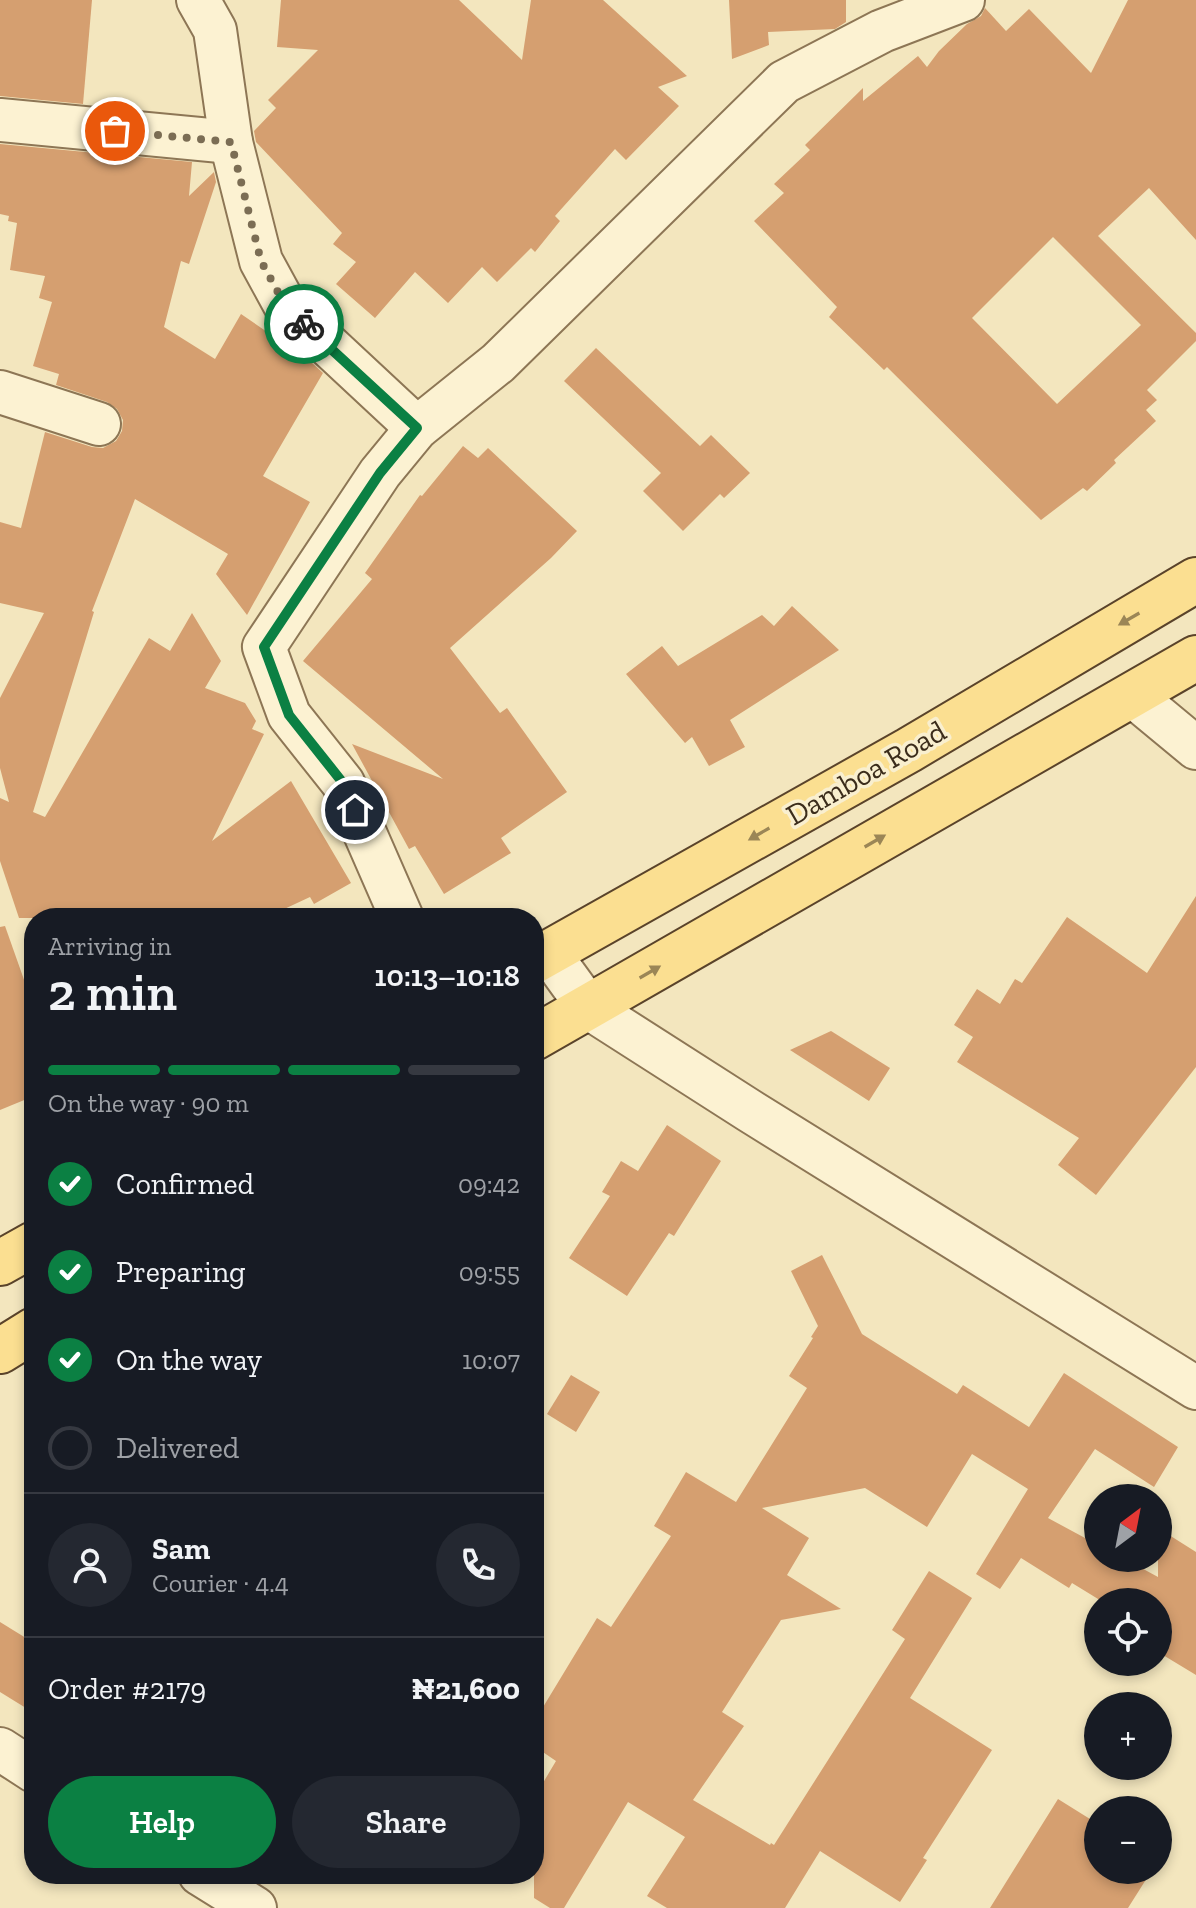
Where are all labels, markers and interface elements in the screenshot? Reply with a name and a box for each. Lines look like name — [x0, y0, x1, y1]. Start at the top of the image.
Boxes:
pin — [81, 97, 149, 165]
icon: bag — [93, 109, 137, 153]
courier — [264, 284, 344, 364]
icon: bike — [282, 302, 326, 346]
one-way arrow — [1118, 612, 1140, 626]
street label: Damboa Road — [780, 713, 953, 833]
pin — [321, 776, 389, 844]
icon: home — [333, 788, 377, 832]
one-way arrow — [748, 827, 770, 841]
one-way arrow — [864, 834, 886, 848]
text: Arriving in — [48, 930, 171, 962]
text: 10:13–10:18 — [375, 958, 520, 994]
text: 2 min — [48, 961, 177, 1023]
one-way arrow — [639, 965, 662, 979]
text: On the way · 90 m — [48, 1087, 249, 1119]
icon: check — [48, 1162, 92, 1206]
text: Confirmed — [116, 1166, 254, 1202]
text: 09:42 — [458, 1168, 520, 1200]
icon: check — [48, 1250, 92, 1294]
text: Preparing — [116, 1254, 246, 1290]
text: 09:55 — [459, 1256, 520, 1288]
icon: check — [48, 1338, 92, 1382]
text: On the way — [116, 1342, 262, 1378]
text: 10:07 — [462, 1344, 520, 1376]
text: Delivered — [116, 1430, 239, 1466]
north arrow — [1084, 1484, 1172, 1572]
map controls — [1084, 1484, 1172, 1884]
button: person — [48, 1523, 132, 1607]
button: phone — [436, 1523, 520, 1607]
text: Sam — [152, 1531, 210, 1567]
text: Courier · 4.4 — [152, 1567, 289, 1599]
button: locate — [1084, 1588, 1172, 1676]
text: Order #2179 — [48, 1671, 206, 1707]
text: ₦21,600 — [411, 1671, 520, 1707]
button: + — [1084, 1692, 1172, 1780]
button: Help — [48, 1776, 276, 1868]
button: Share — [292, 1776, 520, 1868]
button: − — [1084, 1796, 1172, 1884]

